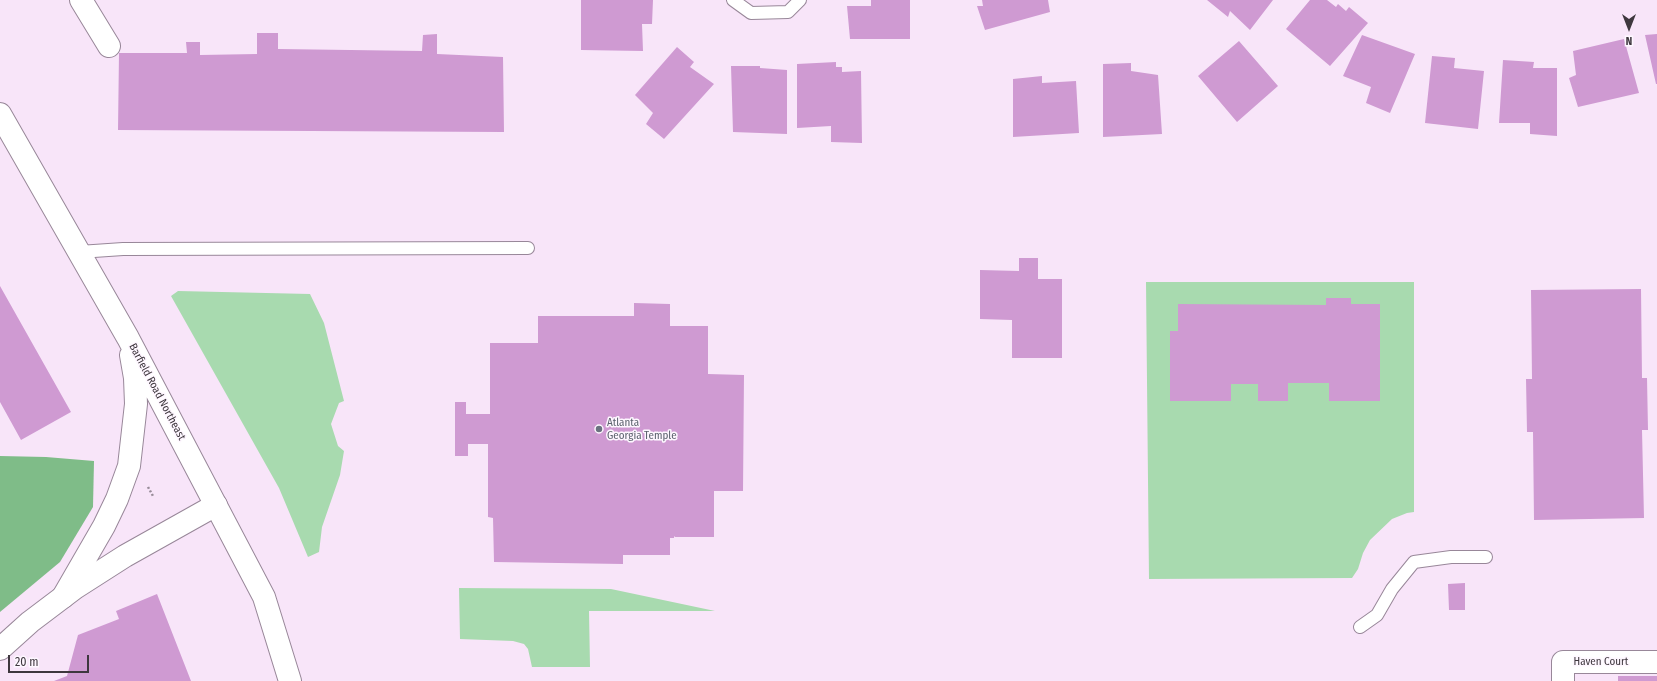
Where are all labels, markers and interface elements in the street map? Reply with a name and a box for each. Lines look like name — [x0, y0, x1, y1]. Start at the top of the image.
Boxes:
north arrow — [1609, 8, 1649, 48]
text: N — [1626, 34, 1632, 47]
street label: Barfield Road Northeast — [126, 341, 188, 443]
place label: Atlanta Georgia Temple — [607, 416, 677, 442]
marker: Atlanta Georgia Temple — [594, 424, 604, 434]
scale bar — [10, 647, 91, 673]
text: 20 m — [15, 655, 39, 669]
street label: Haven Court — [1574, 655, 1628, 669]

